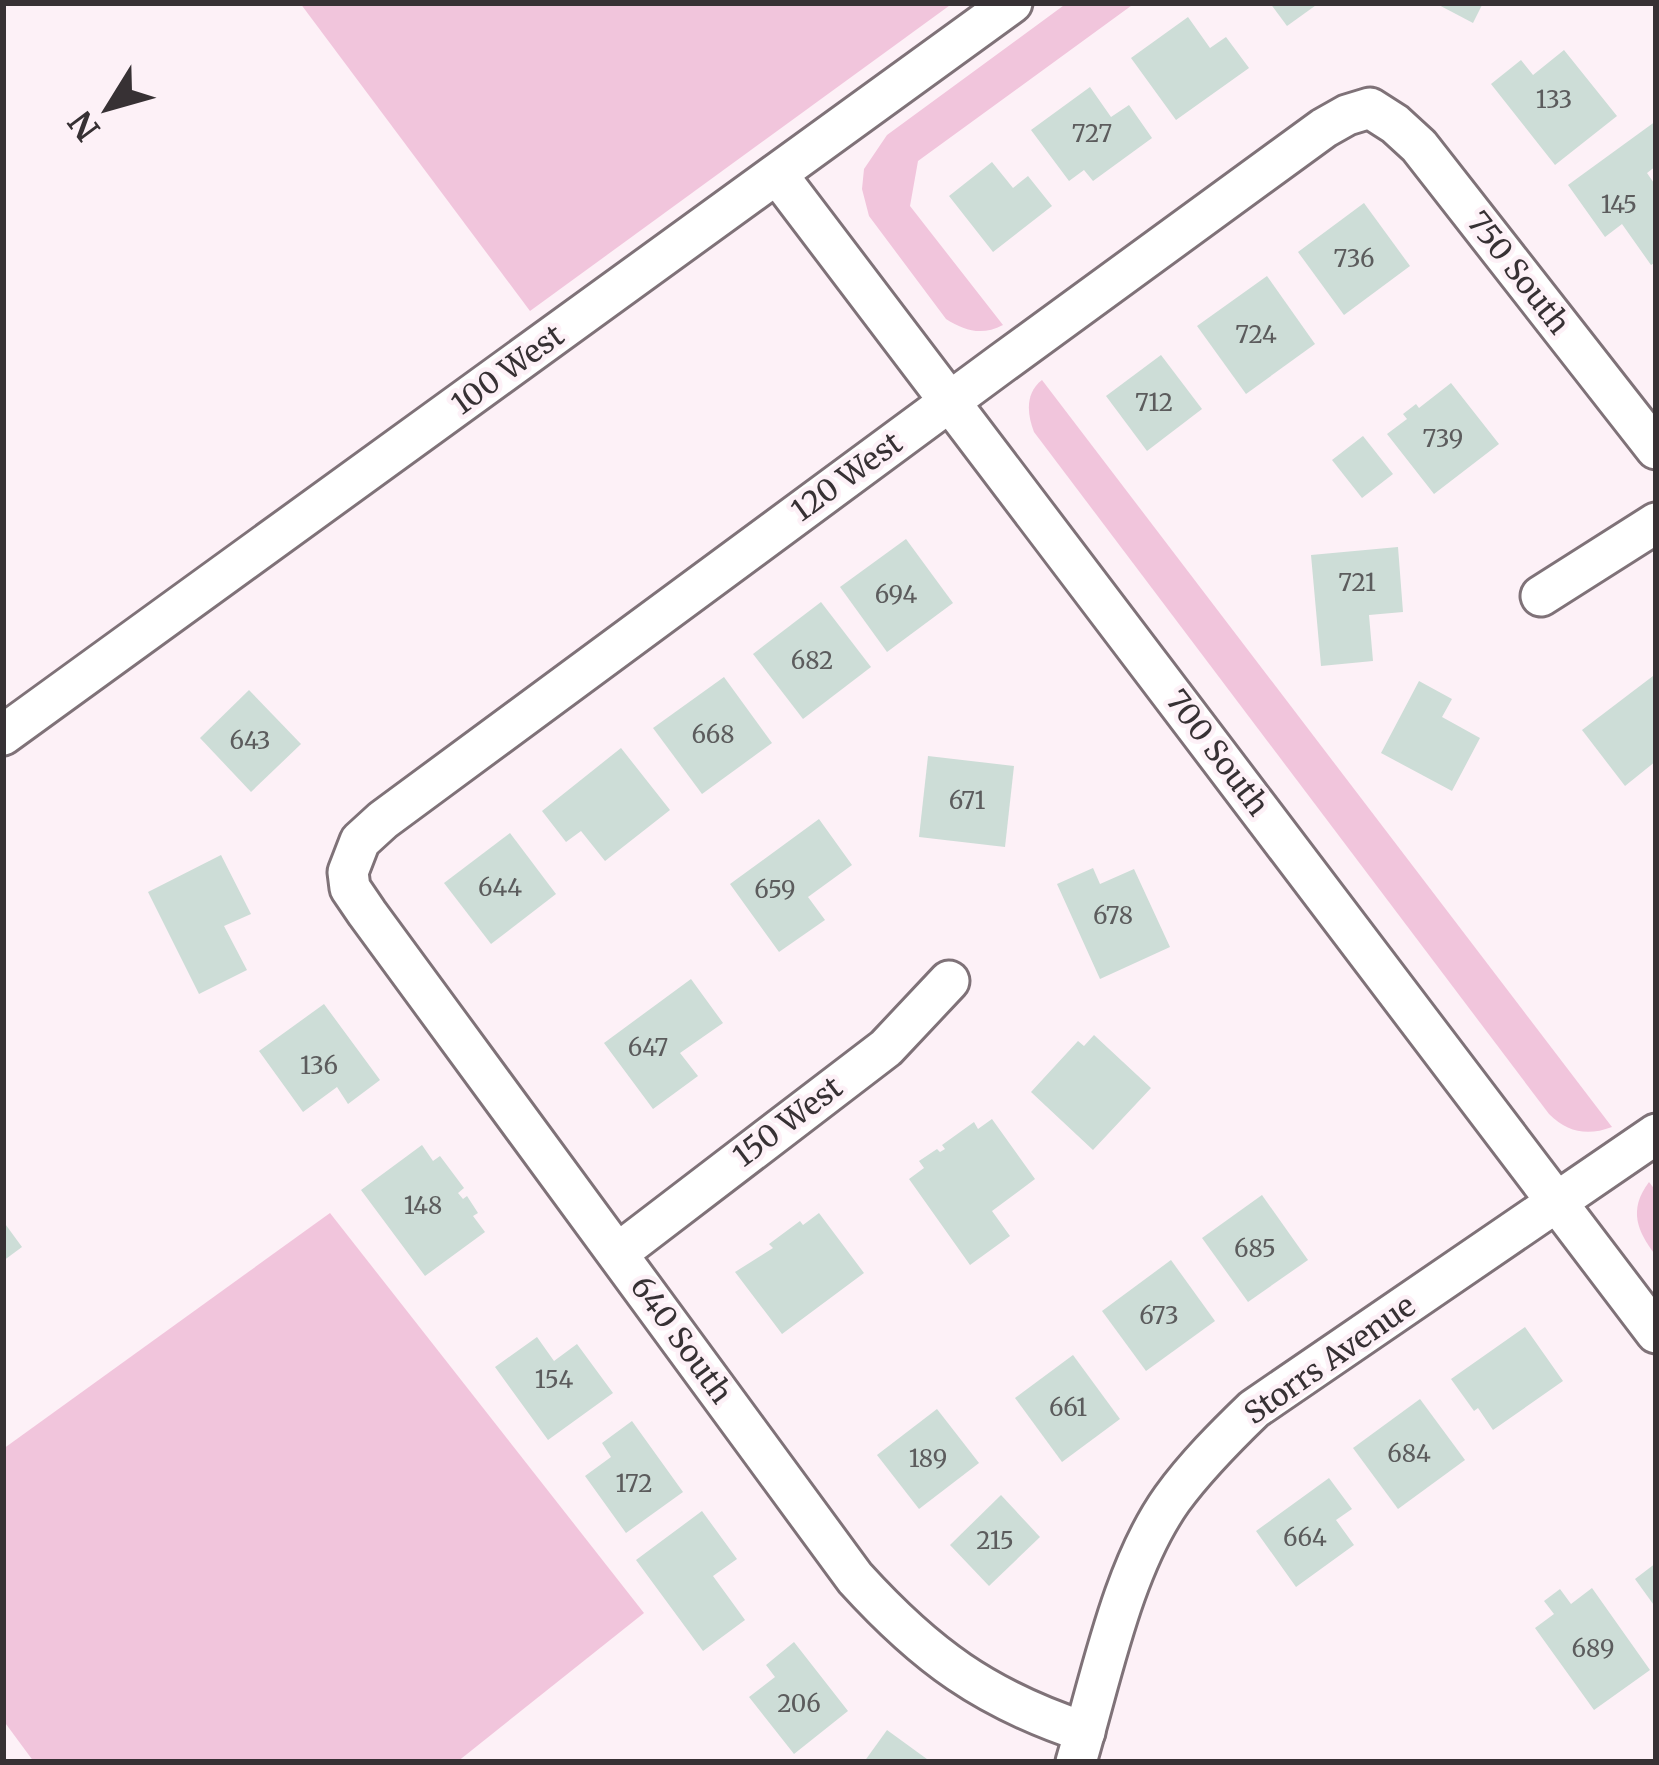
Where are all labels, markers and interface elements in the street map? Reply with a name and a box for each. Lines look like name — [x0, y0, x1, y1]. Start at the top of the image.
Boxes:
north arrow — [48, 48, 168, 168]
house number: 133 — [1536, 84, 1572, 115]
text: N — [60, 103, 109, 149]
house number: 727 — [1072, 118, 1112, 149]
house number: 145 — [1601, 189, 1637, 220]
street label: 750 South — [1459, 204, 1579, 341]
house number: 736 — [1333, 243, 1375, 274]
street label: 100 West — [444, 316, 571, 423]
house number: 724 — [1235, 319, 1277, 350]
house number: 712 — [1135, 387, 1173, 418]
street label: 120 West — [784, 423, 909, 529]
house number: 739 — [1423, 423, 1463, 454]
house number: 721 — [1338, 567, 1376, 598]
house number: 694 — [875, 579, 918, 610]
house number: 682 — [791, 645, 833, 676]
street label: 700 South — [1158, 682, 1278, 823]
house number: 668 — [691, 719, 735, 750]
house number: 643 — [230, 725, 270, 756]
house number: 671 — [949, 785, 985, 816]
house number: 644 — [478, 872, 522, 903]
house number: 659 — [754, 874, 796, 905]
house number: 678 — [1093, 900, 1133, 931]
house number: 647 — [628, 1032, 668, 1063]
house number: 136 — [300, 1050, 338, 1081]
street label: 150 West — [725, 1068, 850, 1175]
house number: 148 — [404, 1190, 442, 1221]
house number: 685 — [1234, 1233, 1276, 1264]
street label: 640 South — [623, 1268, 741, 1411]
street label: Storrs Avenue — [1237, 1286, 1422, 1432]
house number: 673 — [1139, 1300, 1179, 1331]
house number: 154 — [535, 1364, 573, 1395]
house number: 661 — [1049, 1392, 1087, 1423]
house number: 684 — [1387, 1438, 1431, 1469]
house number: 189 — [909, 1443, 947, 1474]
house number: 172 — [615, 1468, 653, 1499]
house number: 664 — [1283, 1522, 1327, 1553]
house number: 215 — [976, 1525, 1014, 1556]
house number: 689 — [1572, 1633, 1614, 1664]
house number: 206 — [777, 1688, 821, 1719]

